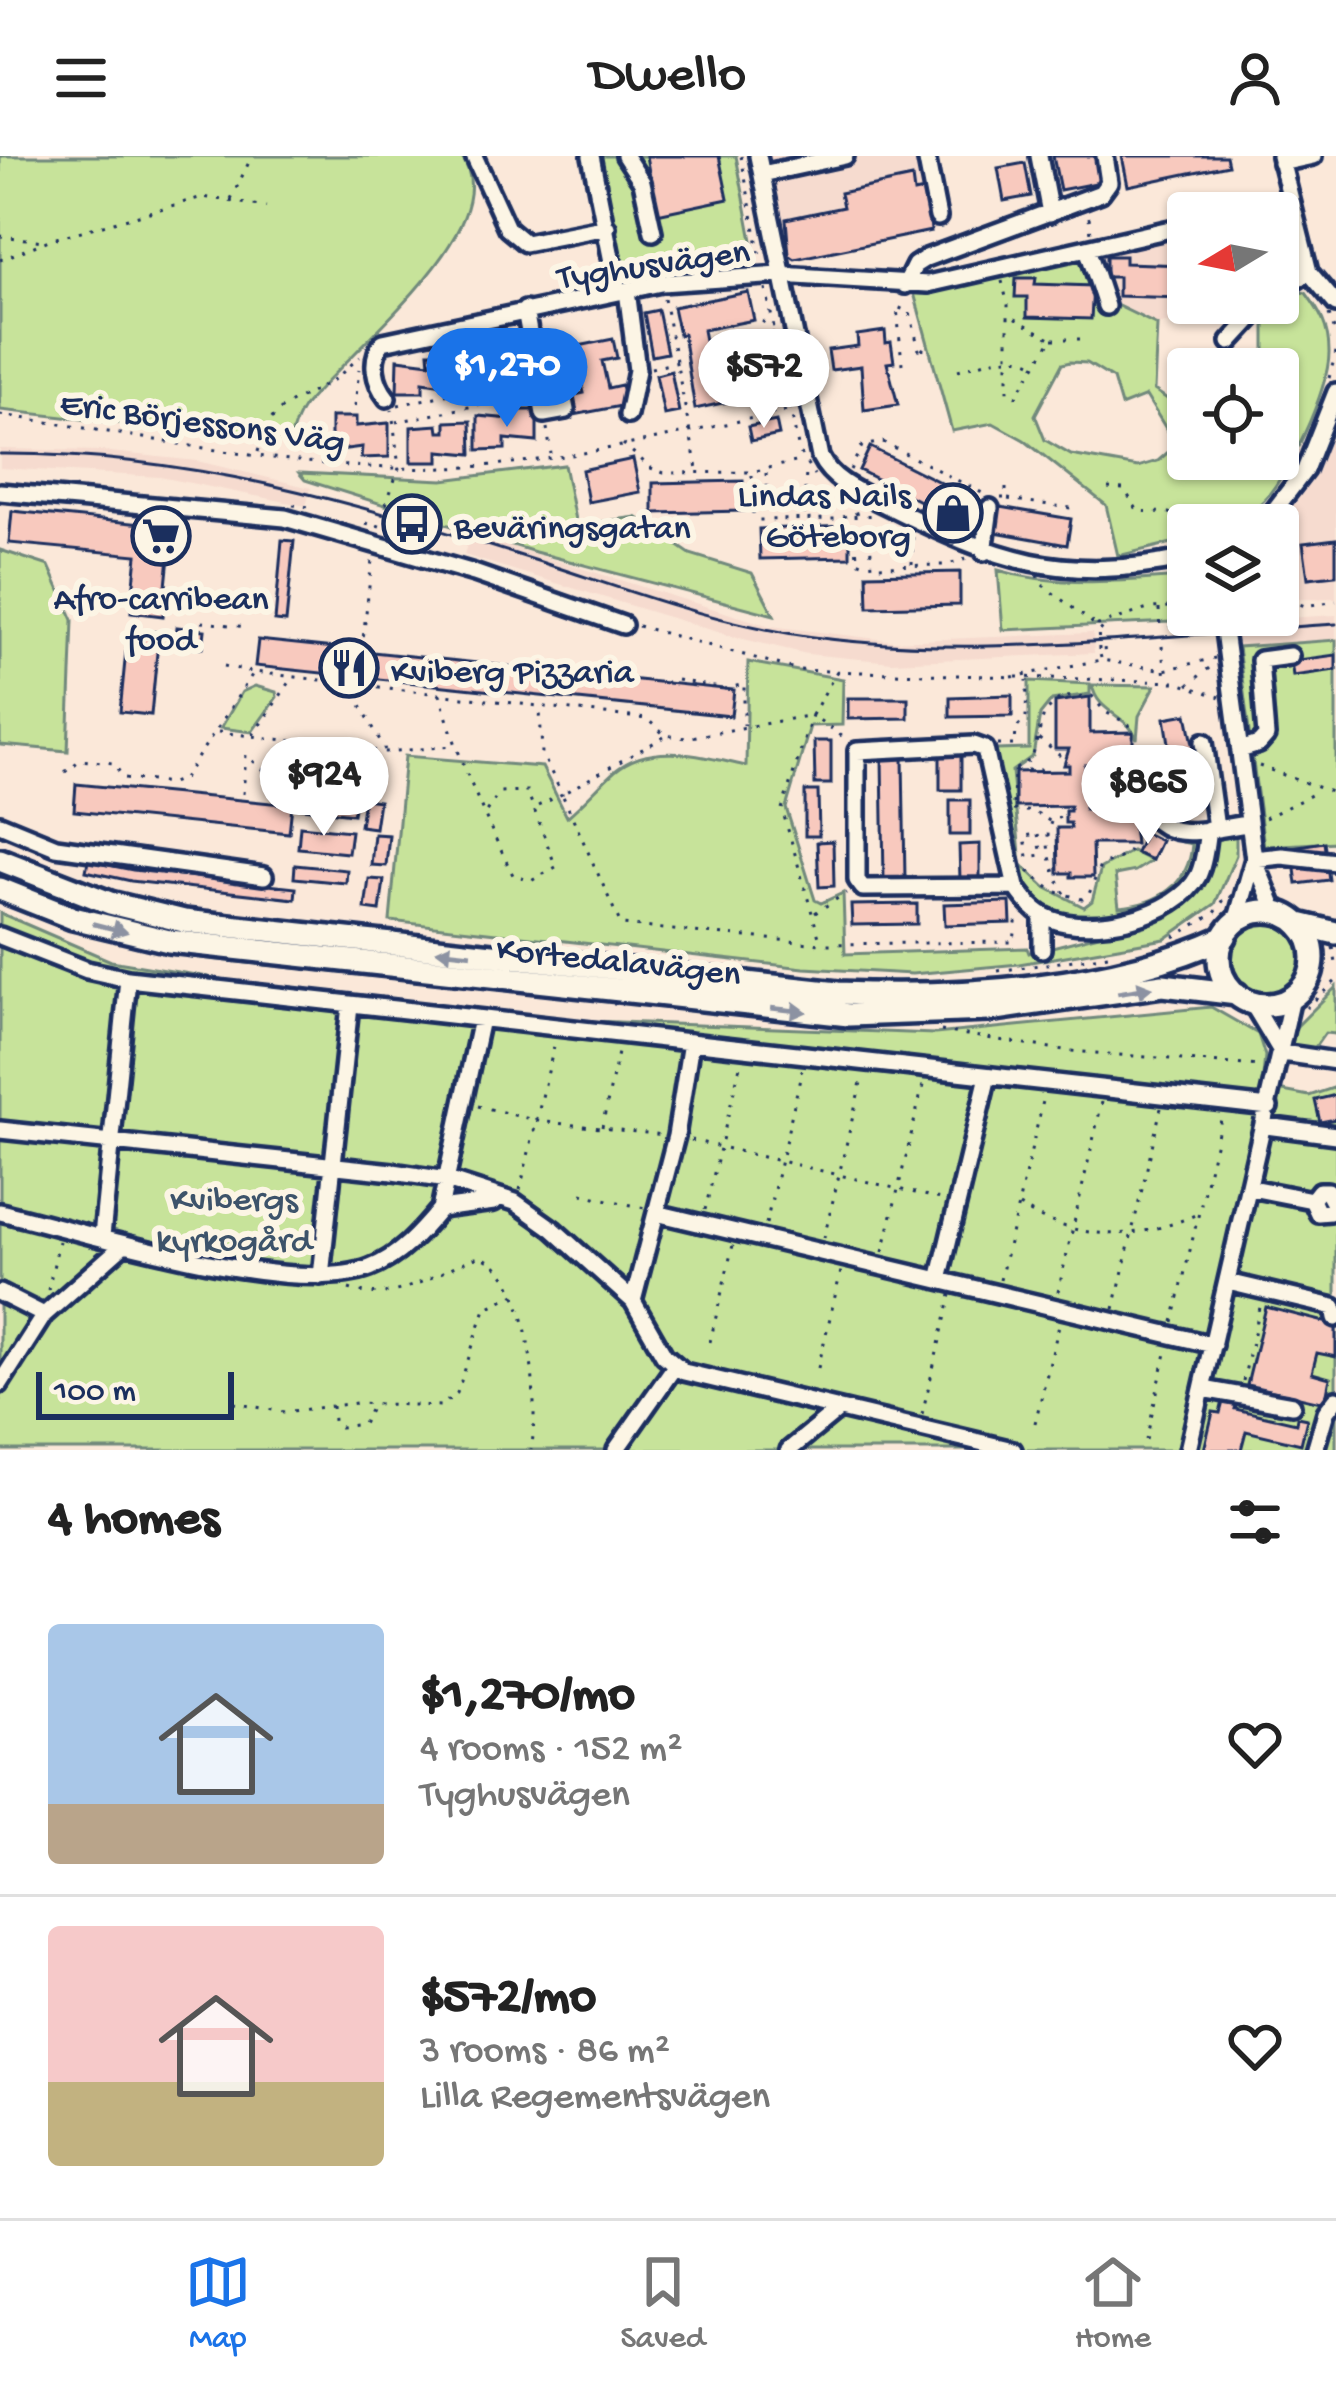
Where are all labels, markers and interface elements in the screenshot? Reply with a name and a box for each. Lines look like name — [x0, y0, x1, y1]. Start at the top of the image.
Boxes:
icon: menu — [48, 45, 114, 111]
icon: person — [1222, 45, 1288, 111]
text: Dwello — [590, 46, 746, 110]
north arrow — [1167, 192, 1299, 324]
map controls — [1167, 192, 1299, 636]
street label: Tyghusvägen — [553, 233, 753, 302]
pin: $1,270 — [409, 328, 605, 430]
pin: $572 — [693, 329, 835, 431]
text: $1,270 — [453, 344, 561, 390]
text: $572 — [725, 345, 803, 391]
button: locate — [1167, 348, 1299, 480]
street label: Eric Börjessons Väg — [57, 384, 347, 467]
place label: Lindas Nails Göteborg — [738, 477, 913, 561]
shop icon: Lindas Nails Göteborg — [922, 482, 984, 544]
bus stop icon: Beväringsgatan — [381, 493, 443, 555]
button: layers — [1167, 504, 1299, 636]
supermarket icon: Afro-carribean food — [130, 505, 192, 567]
place label: Beväringsgatan — [453, 509, 690, 552]
place label: Afro-carribean food — [53, 580, 269, 664]
restaurant icon: Kviberg Pizzaria — [318, 637, 380, 699]
place label: Kviberg Pizzaria — [391, 653, 635, 696]
pin: $924 — [253, 737, 395, 839]
pin: $865 — [1077, 745, 1219, 847]
text: $924 — [287, 753, 361, 799]
text: $865 — [1108, 761, 1188, 807]
one-way arrow — [92, 919, 129, 938]
street label: Kortedalavägen — [494, 930, 743, 999]
one-way arrow — [435, 942, 472, 961]
one-way arrow — [1116, 980, 1154, 999]
one-way arrow — [771, 1001, 808, 1020]
park label: Kvibergs kyrkogård — [156, 1181, 315, 1265]
scale bar — [36, 1366, 234, 1419]
text: 100 m — [54, 1374, 136, 1412]
icon: filters — [1222, 1489, 1288, 1555]
text: 4 homes — [48, 1492, 219, 1552]
text: $1,270/mo — [420, 1668, 635, 1728]
icon: home — [144, 1672, 288, 1816]
icon: heart — [1222, 1711, 1288, 1777]
text: 4 rooms · 152 m² — [420, 1728, 683, 1774]
text: Tyghusvägen — [420, 1774, 630, 1820]
text: $572/mo — [420, 1970, 596, 2030]
icon: home — [144, 1974, 288, 2118]
icon: heart — [1222, 2013, 1288, 2079]
text: 3 rooms · 86 m² — [420, 2030, 670, 2076]
text: Lilla Regementsvägen — [420, 2076, 770, 2122]
tab: Map — [185, 2249, 251, 2359]
tab: Saved — [621, 2249, 705, 2359]
tab: Home — [1075, 2249, 1151, 2359]

